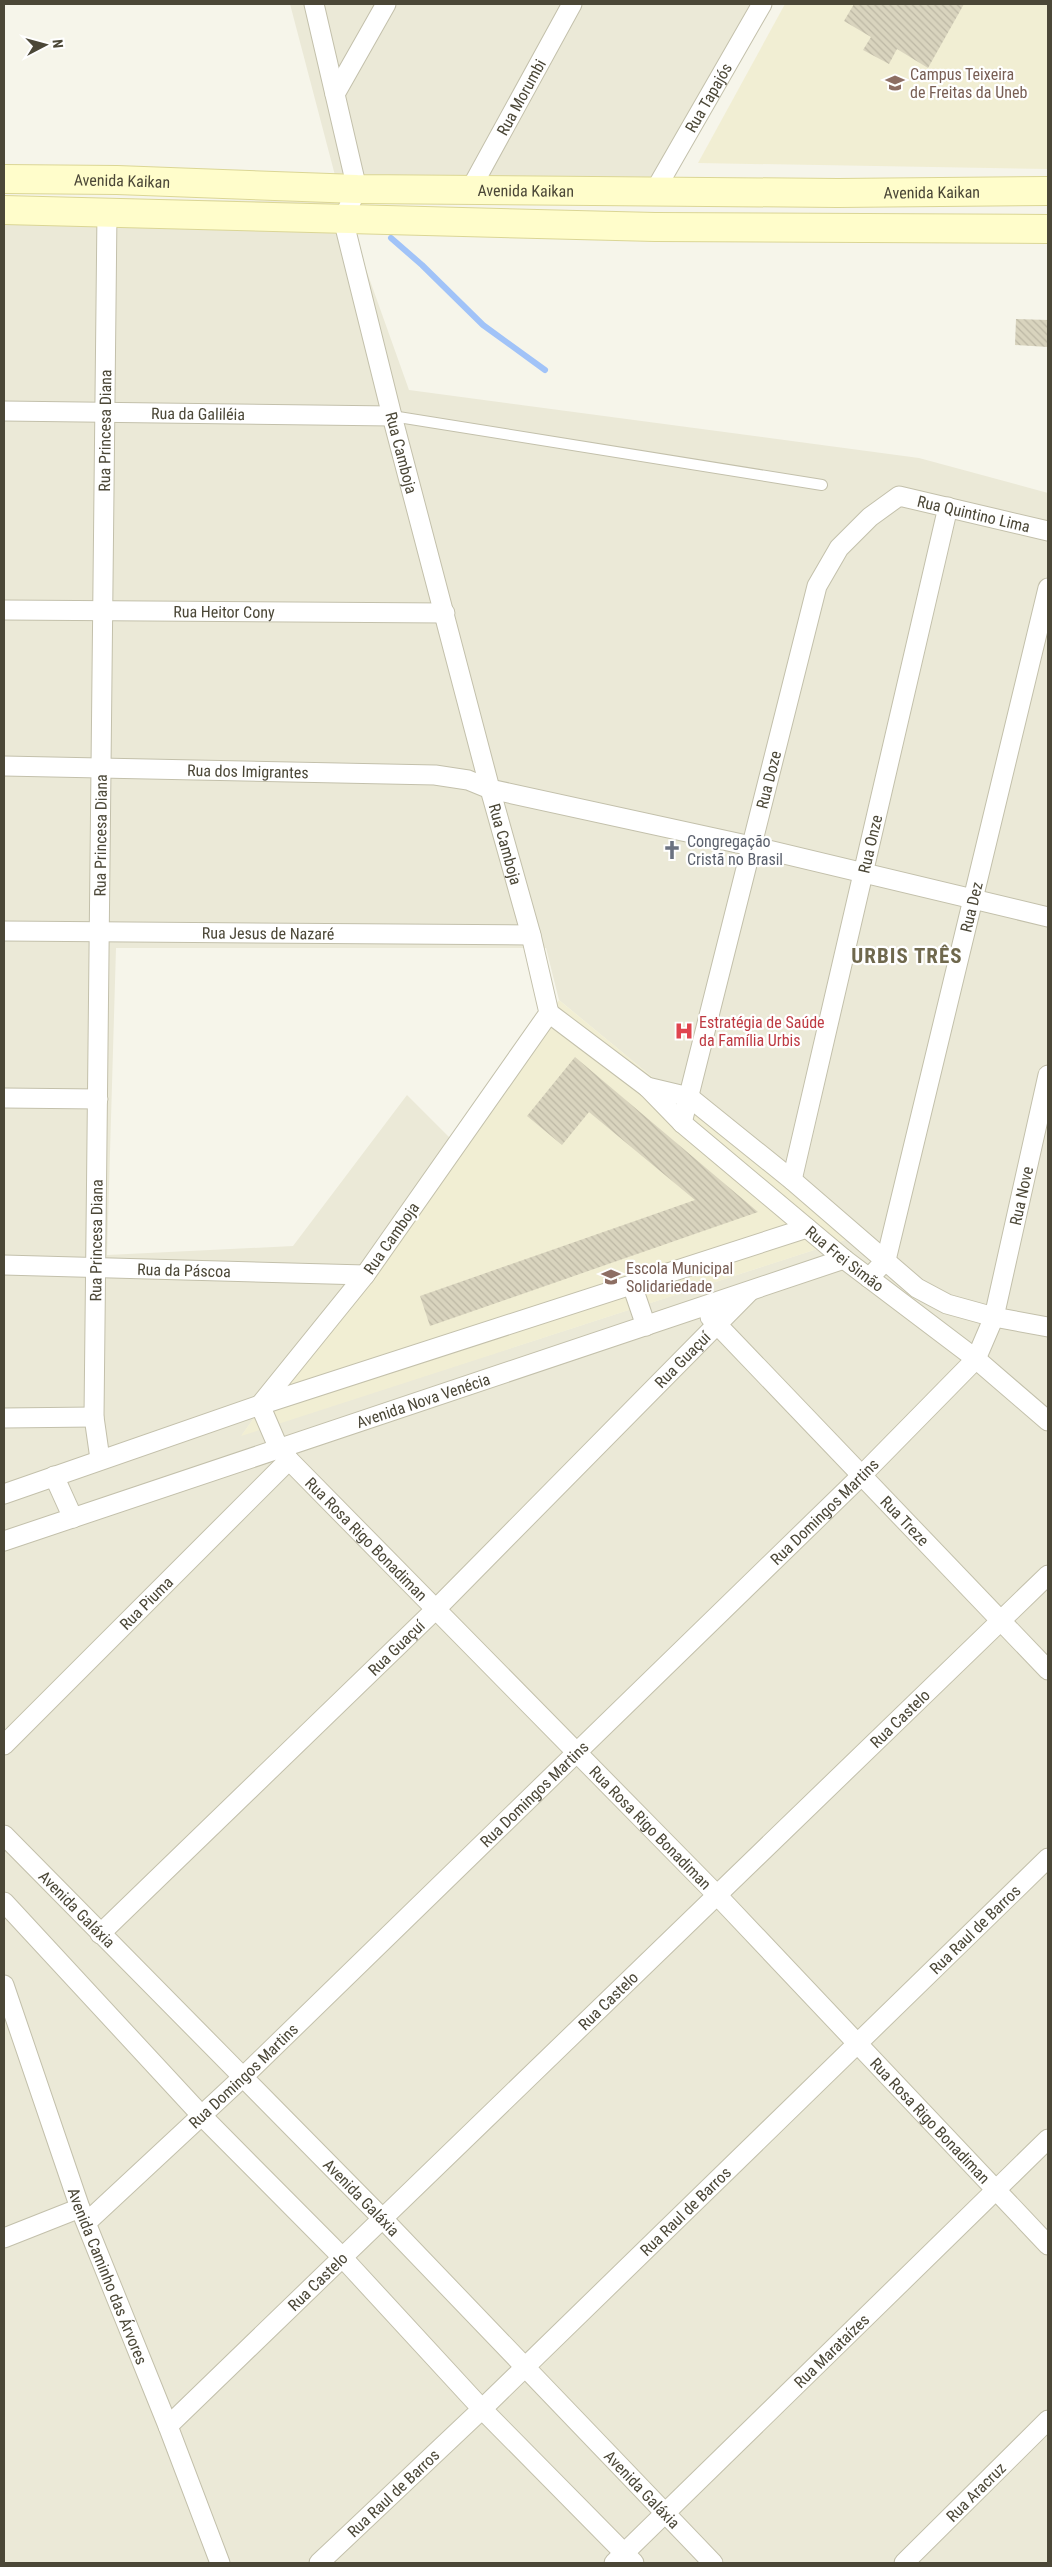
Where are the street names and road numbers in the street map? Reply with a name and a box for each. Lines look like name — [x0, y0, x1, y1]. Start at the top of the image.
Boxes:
street label: Rua Morumbi — [493, 56, 550, 139]
street label: Rua Tapajós — [681, 60, 736, 136]
street label: Avenida Kaikan — [74, 171, 171, 192]
street label: Avenida Kaikan — [477, 181, 574, 201]
street label: Avenida Kaikan — [883, 183, 980, 203]
street label: Rua Princesa Diana — [95, 369, 115, 492]
street label: Rua da Galiléia — [151, 404, 245, 424]
street label: Rua Camboja — [381, 410, 421, 496]
street label: Rua Quintino Lima — [915, 492, 1032, 536]
street label: Rua Heitor Cony — [173, 602, 275, 622]
street label: Rua Doze — [752, 749, 785, 811]
street label: Rua dos Imigrantes — [187, 761, 309, 782]
street label: Rua Princesa Diana — [91, 774, 111, 897]
street label: Rua Camboja — [485, 802, 525, 887]
street label: Rua Onze — [854, 813, 886, 875]
street label: Rua Dez — [956, 880, 987, 934]
street label: Rua Jesus de Nazaré — [202, 924, 334, 944]
street label: Rua Nove — [1006, 1165, 1037, 1227]
street label: Rua Princesa Diana — [86, 1179, 107, 1302]
street label: Rua Camboja — [360, 1199, 423, 1278]
street label: Rua Frei Simão — [802, 1222, 887, 1296]
street label: Rua da Páscoa — [137, 1260, 231, 1281]
street label: Rua Guaçuí — [651, 1327, 715, 1392]
street label: Avenida Nova Venécia — [354, 1370, 492, 1432]
street label: Rua Domingos Martins — [767, 1455, 883, 1569]
street label: Rua Rosa Rigo Bonadiman — [301, 1473, 431, 1605]
street label: Rua Treze — [876, 1492, 933, 1550]
street label: Rua Piuma — [116, 1573, 177, 1634]
street label: Rua Guaçuí — [364, 1615, 430, 1680]
street label: Rua Castelo — [866, 1686, 934, 1752]
street label: Rua Domingos Martins — [476, 1737, 593, 1851]
street label: Rua Rosa Rigo Bonadiman — [585, 1762, 715, 1894]
street label: Avenida Galáxia — [35, 1867, 119, 1952]
street label: Rua Raul de Barros — [926, 1881, 1025, 1978]
street label: Rua Castelo — [575, 1968, 642, 2034]
street label: Rua Domingos Martins — [185, 2020, 302, 2132]
street label: Rua Rosa Rigo Bonadiman — [866, 2054, 994, 2188]
street label: Avenida Galáxia — [319, 2155, 403, 2240]
street label: Rua Raul de Barros — [636, 2163, 735, 2260]
street label: Avenida Caminho das Árvores — [64, 2185, 151, 2367]
street label: Rua Castelo — [284, 2249, 352, 2315]
street label: Rua Marataízes — [790, 2310, 873, 2392]
street label: Rua Raul de Barros — [344, 2445, 443, 2541]
street label: Avenida Galáxia — [600, 2447, 684, 2532]
street label: Rua Aracruz — [942, 2459, 1010, 2526]

